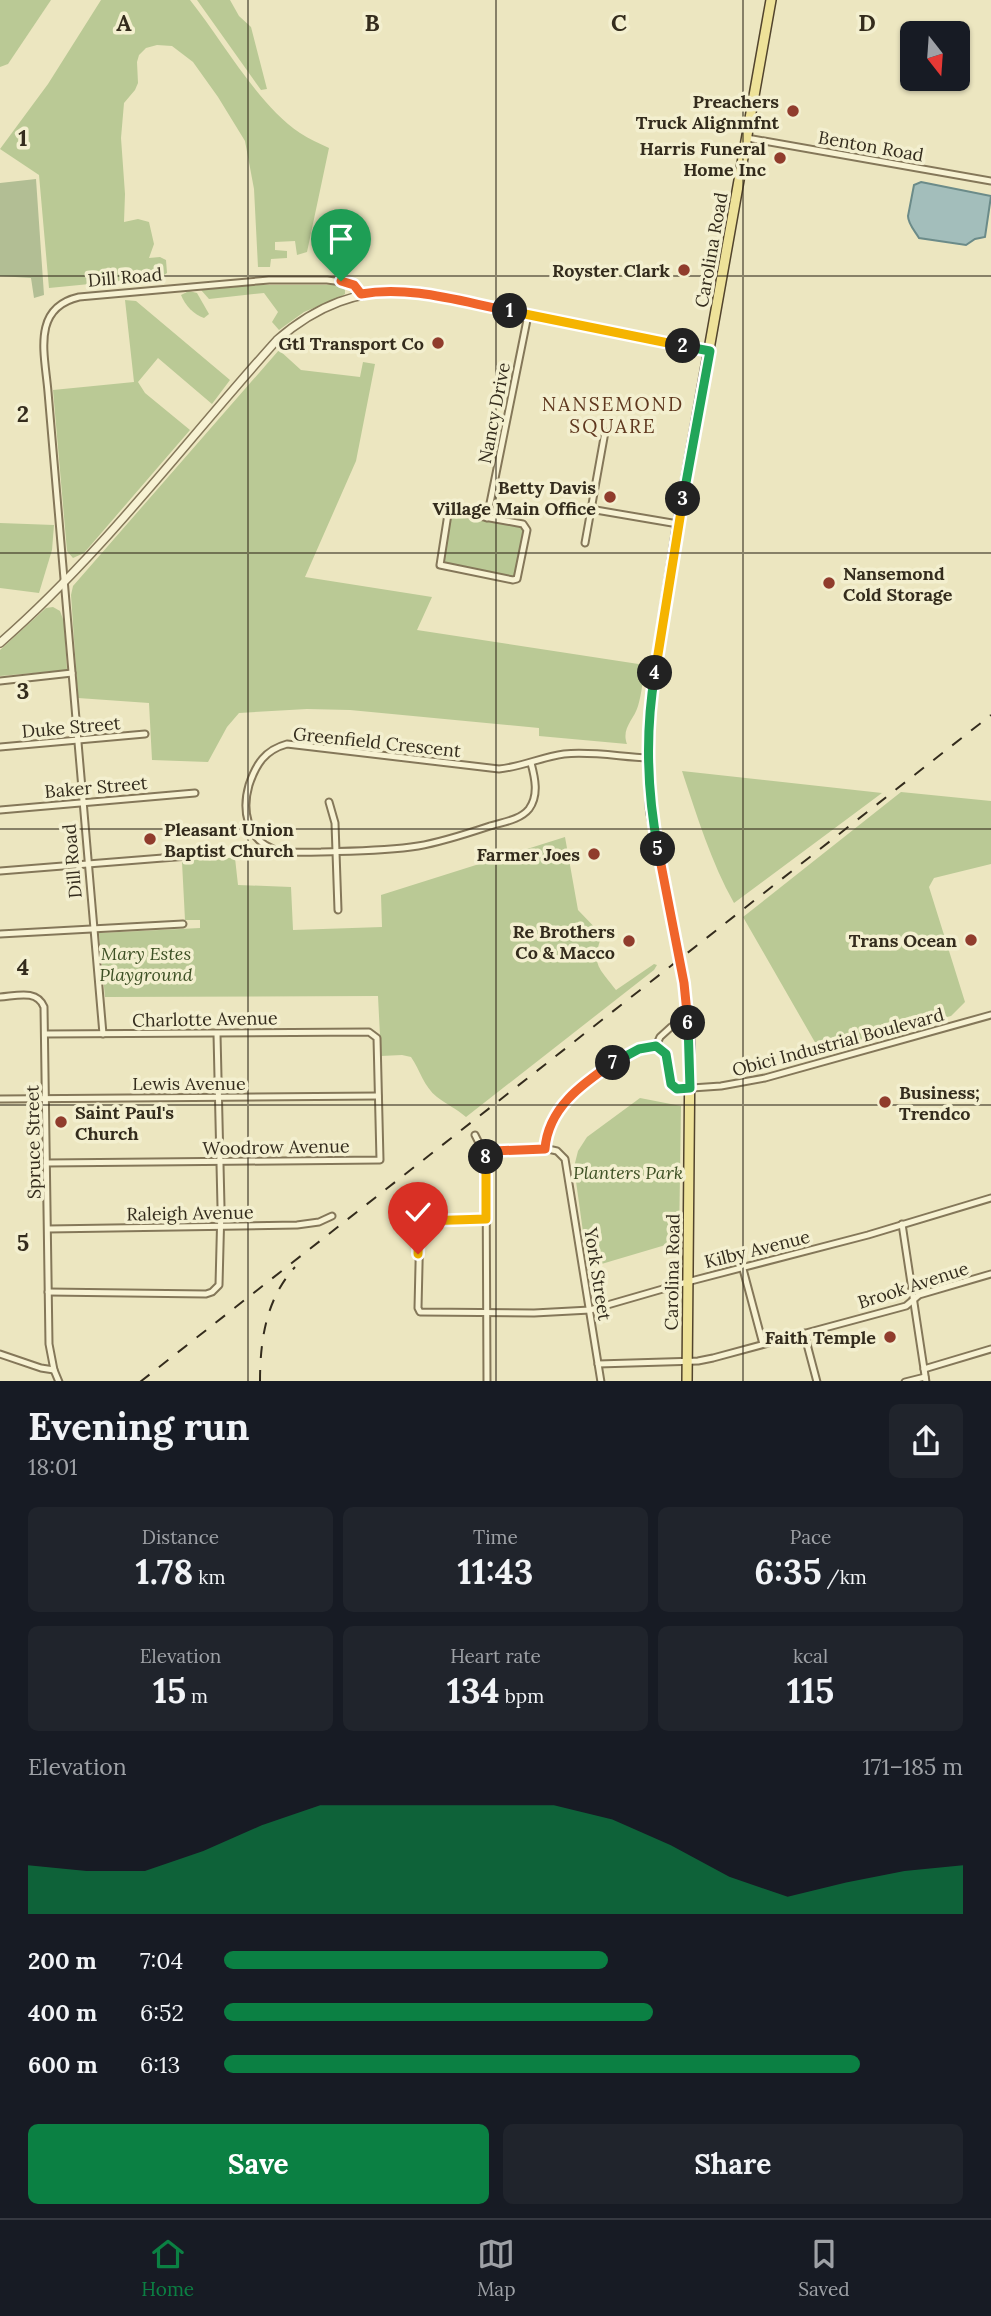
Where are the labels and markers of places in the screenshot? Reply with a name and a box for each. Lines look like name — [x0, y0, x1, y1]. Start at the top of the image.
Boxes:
place label: Preachers Truck Alignmfnt — [636, 90, 780, 134]
marker: Preachers Truck Alignmfnt — [785, 103, 801, 119]
place label: Harris Funeral Home Inc — [640, 137, 767, 181]
marker: Harris Funeral Home Inc — [772, 150, 788, 166]
pin — [311, 209, 371, 281]
place label: Royster Clark — [552, 259, 670, 282]
marker: Royster Clark — [676, 262, 692, 278]
pin: 1 — [492, 294, 528, 328]
pin: 2 — [666, 328, 700, 364]
place label: Gtl Transport Co — [279, 332, 424, 355]
marker: Gtl Transport Co — [430, 335, 446, 351]
place label: Betty Davis Village Main Office — [432, 476, 596, 520]
pin: 3 — [666, 482, 700, 516]
marker: Betty Davis Village Main Office — [602, 489, 618, 505]
place label: Nansemond Cold Storage — [843, 562, 953, 606]
marker: Nansemond Cold Storage — [821, 575, 837, 591]
pin: 4 — [638, 656, 672, 690]
place label: Pleasant Union Baptist Church — [164, 818, 295, 862]
marker: Pleasant Union Baptist Church — [142, 831, 158, 847]
pin: 5 — [640, 832, 676, 866]
place label: Farmer Joes — [477, 843, 580, 866]
marker: Farmer Joes — [586, 846, 602, 862]
place label: Re Brothers Co & Macco — [513, 920, 615, 964]
place label: Trans Ocean — [849, 929, 958, 952]
marker: Trans Ocean — [963, 932, 979, 948]
marker: Re Brothers Co & Macco — [621, 933, 637, 949]
pin: 6 — [670, 1006, 706, 1040]
pin: 7 — [596, 1046, 630, 1080]
place label: Business; Trendco — [899, 1081, 980, 1125]
marker: Business; Trendco — [877, 1094, 893, 1110]
place label: Saint Paul's Church — [75, 1101, 174, 1145]
marker: Saint Paul's Church — [53, 1114, 69, 1130]
pin: 8 — [468, 1140, 504, 1174]
pin — [388, 1182, 448, 1254]
place label: Faith Temple — [765, 1326, 876, 1349]
marker: Faith Temple — [882, 1329, 898, 1345]

